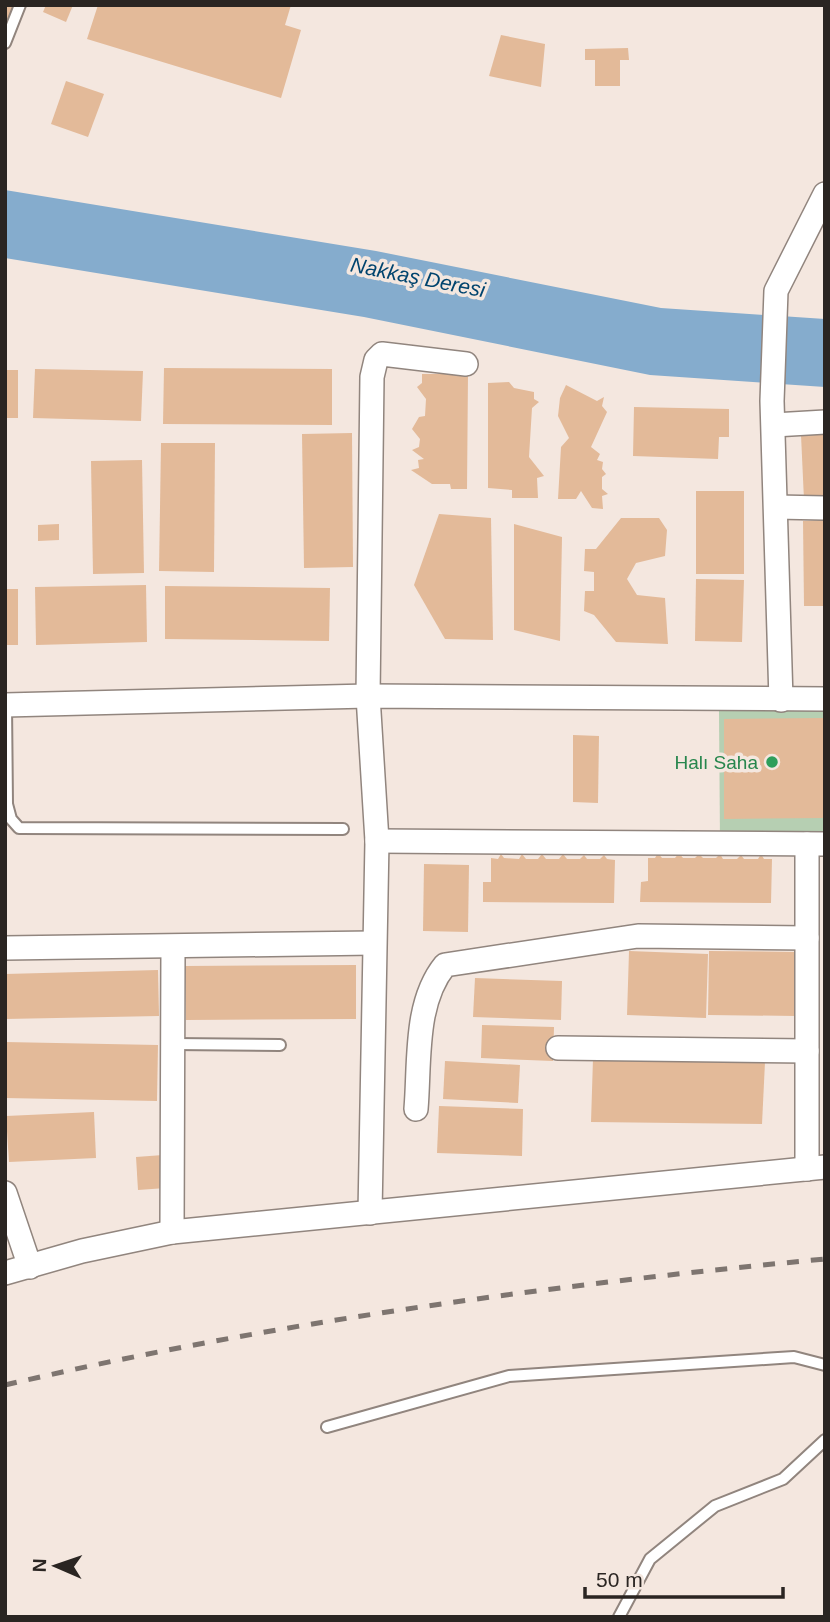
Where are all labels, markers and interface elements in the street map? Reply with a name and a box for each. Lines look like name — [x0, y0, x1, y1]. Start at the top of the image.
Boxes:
water label: Nakkaş Deresi — [349, 253, 489, 302]
place label: Halı Saha — [675, 752, 758, 773]
marker: Halı Saha — [764, 754, 780, 770]
north arrow — [21, 1531, 91, 1601]
scale bar — [585, 1556, 783, 1600]
text: N — [29, 1558, 50, 1573]
text: 50 m — [596, 1568, 643, 1591]

